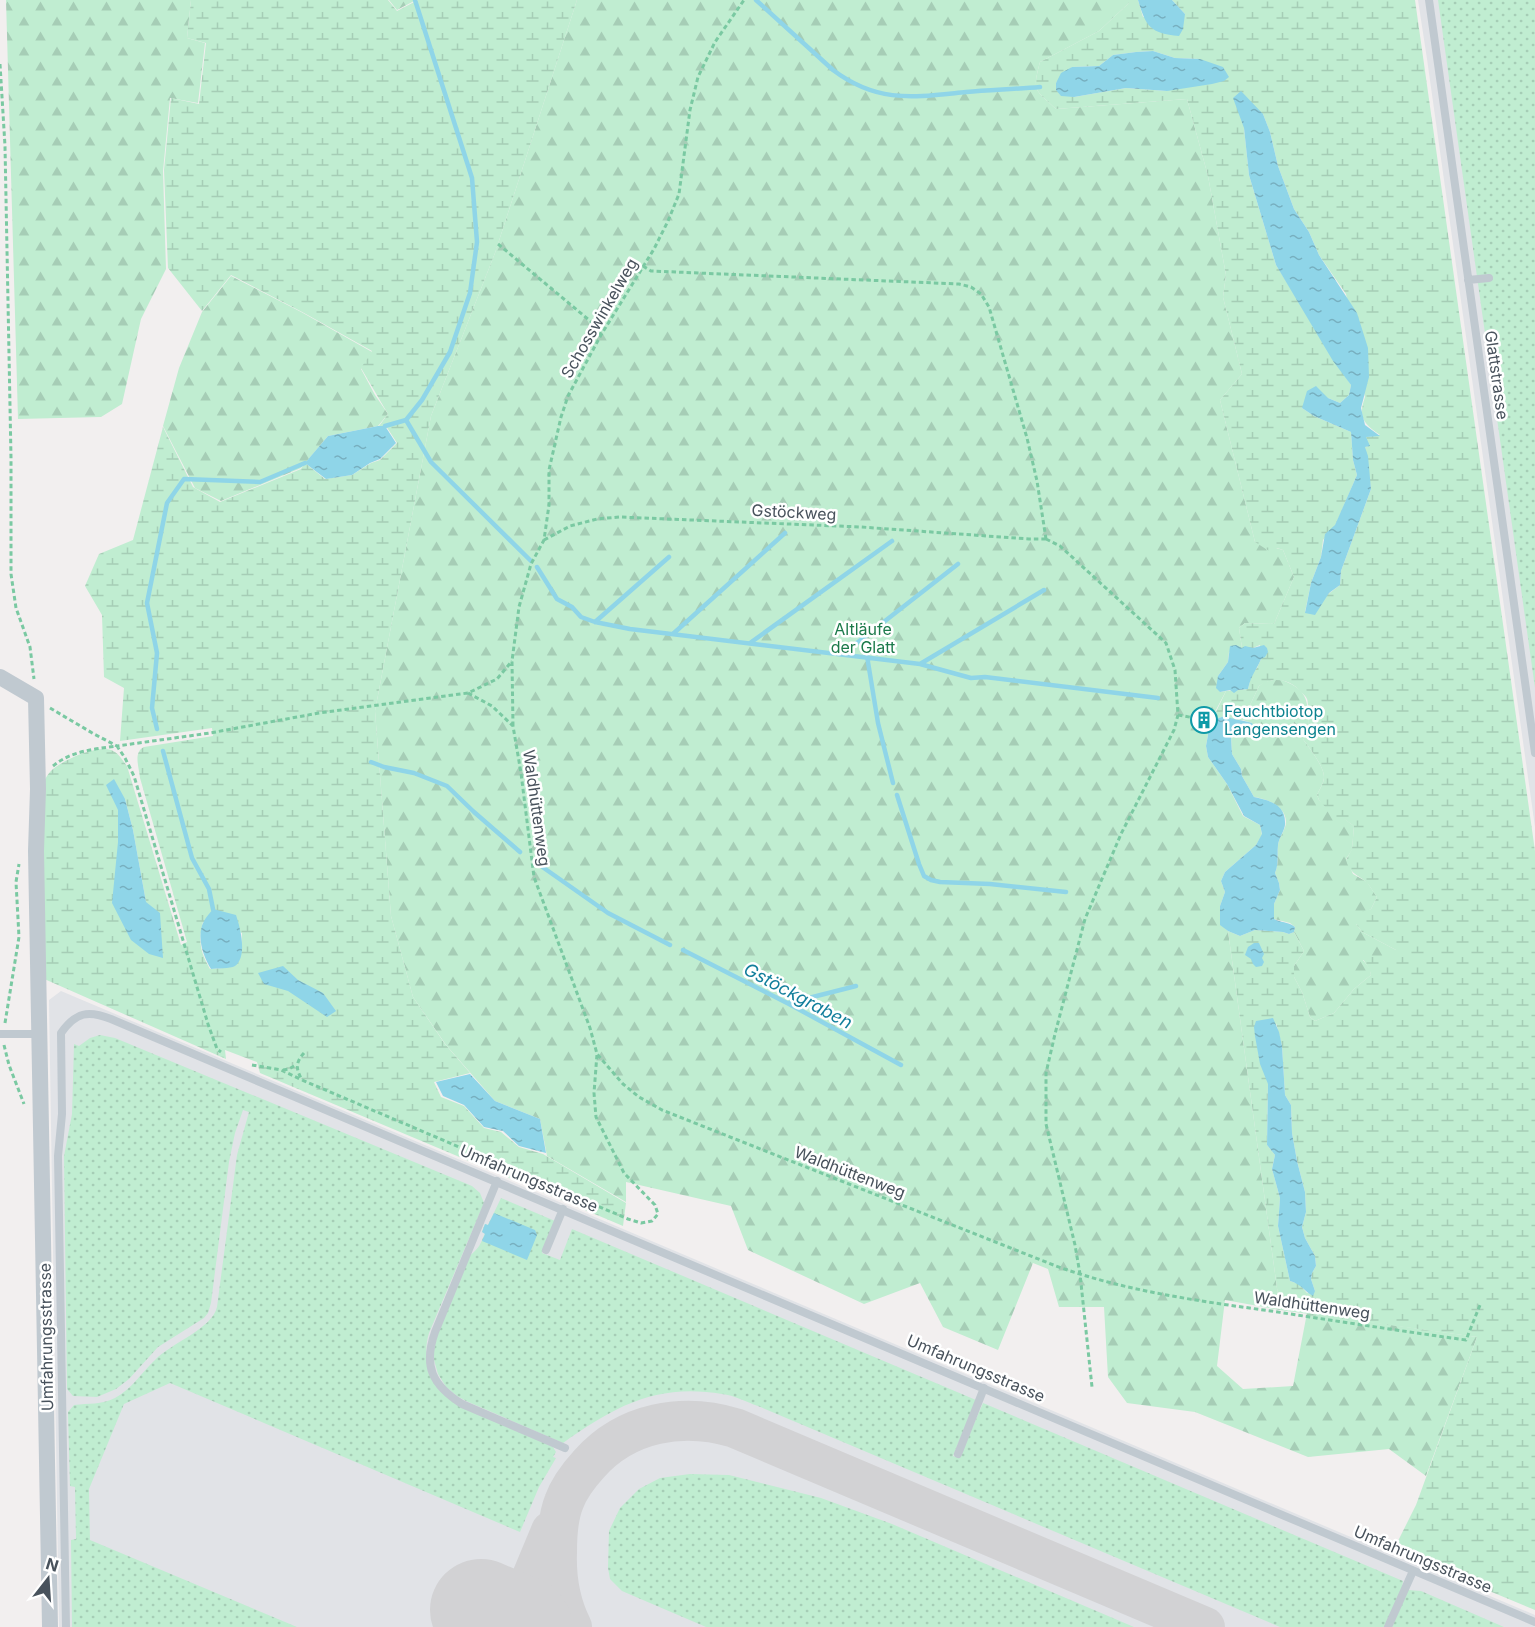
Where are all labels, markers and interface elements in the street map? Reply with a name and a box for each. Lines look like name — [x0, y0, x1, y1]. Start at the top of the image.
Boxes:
street label: Schosswinkelweg — [557, 254, 641, 382]
street label: Glattstrasse — [1481, 329, 1513, 421]
street label: Gstöckweg — [751, 500, 837, 524]
park label: Altläufe der Glatt — [831, 619, 895, 657]
place label: Feuchtbiotop Langensengen — [1224, 701, 1336, 739]
building icon: Feuchtbiotop Langensengen — [1189, 705, 1219, 735]
street label: Waldhüttenweg — [519, 749, 555, 867]
water label: Gstöckgraben — [740, 958, 856, 1033]
street label: Umfahrungsstrasse — [457, 1140, 601, 1216]
street label: Waldhüttenweg — [792, 1142, 908, 1202]
street label: Umfahrungsstrasse — [35, 1263, 57, 1411]
street label: Waldhüttenweg — [1253, 1287, 1371, 1323]
street label: Umfahrungsstrasse — [904, 1330, 1048, 1406]
street label: Umfahrungsstrasse — [1351, 1521, 1495, 1597]
north arrow — [18, 1549, 78, 1609]
text: N — [44, 1553, 61, 1576]

